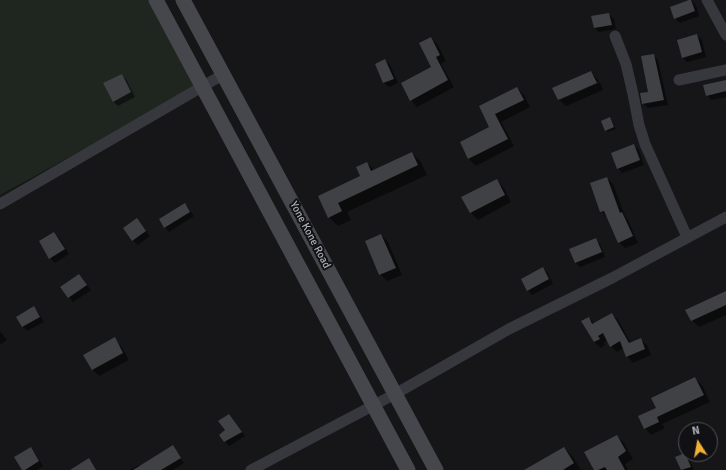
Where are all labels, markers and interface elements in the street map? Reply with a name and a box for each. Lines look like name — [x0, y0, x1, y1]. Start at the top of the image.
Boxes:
street label: Yone Kone Road — [287, 199, 333, 271]
north arrow — [678, 422, 718, 462]
text: N — [691, 424, 701, 438]

